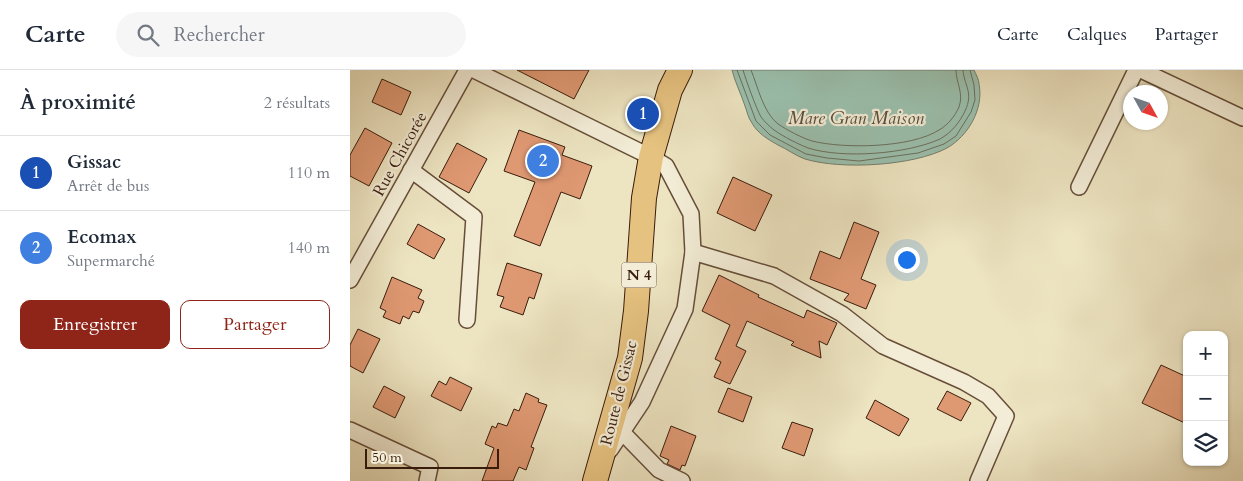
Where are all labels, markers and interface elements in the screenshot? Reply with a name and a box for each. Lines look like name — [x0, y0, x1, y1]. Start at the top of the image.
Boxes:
search box — [116, 12, 466, 57]
text: Carte — [25, 18, 86, 51]
icon: search — [134, 21, 162, 49]
text: Rechercher — [174, 22, 265, 48]
text: Carte — [997, 22, 1039, 47]
text: Calques — [1067, 22, 1127, 47]
text: Partager — [1155, 22, 1218, 47]
north arrow — [1123, 85, 1168, 130]
text: À proximité — [20, 88, 136, 117]
text: 2 résultats — [264, 92, 330, 114]
pin: 1 — [627, 95, 659, 133]
water label: Mare Gran Maison — [788, 106, 924, 131]
street label: Rue Chicorée — [368, 108, 432, 200]
pin: 2 — [527, 142, 559, 180]
text: Gissac — [67, 149, 121, 175]
text: 1 — [32, 162, 40, 184]
text: 110 m — [288, 162, 330, 184]
text: Arrêt de bus — [67, 175, 149, 197]
text: Ecomax — [67, 224, 137, 250]
text: 2 — [32, 237, 40, 259]
text: 140 m — [288, 237, 330, 259]
your location — [894, 247, 920, 273]
text: Supermarché — [67, 250, 155, 272]
road number: N 4 — [622, 262, 656, 288]
button: Enregistrer — [20, 300, 170, 349]
button: Partager — [180, 300, 330, 349]
map controls — [1183, 331, 1228, 466]
button: + — [1183, 331, 1228, 376]
street label: Route de Gissac — [595, 338, 643, 448]
button: − — [1183, 376, 1228, 421]
button: layers — [1183, 421, 1228, 466]
scale bar — [365, 446, 499, 469]
text: 50 m — [372, 448, 402, 467]

